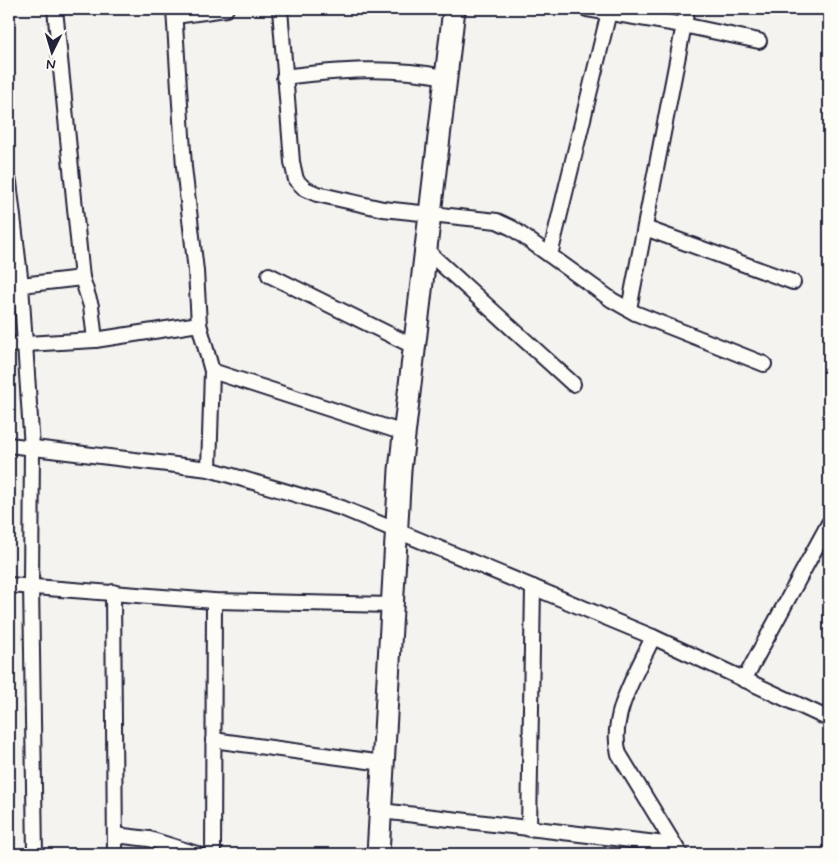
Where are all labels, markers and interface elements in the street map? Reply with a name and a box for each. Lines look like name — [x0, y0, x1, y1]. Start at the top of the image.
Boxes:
north arrow — [28, 28, 78, 78]
text: N — [46, 55, 56, 73]

